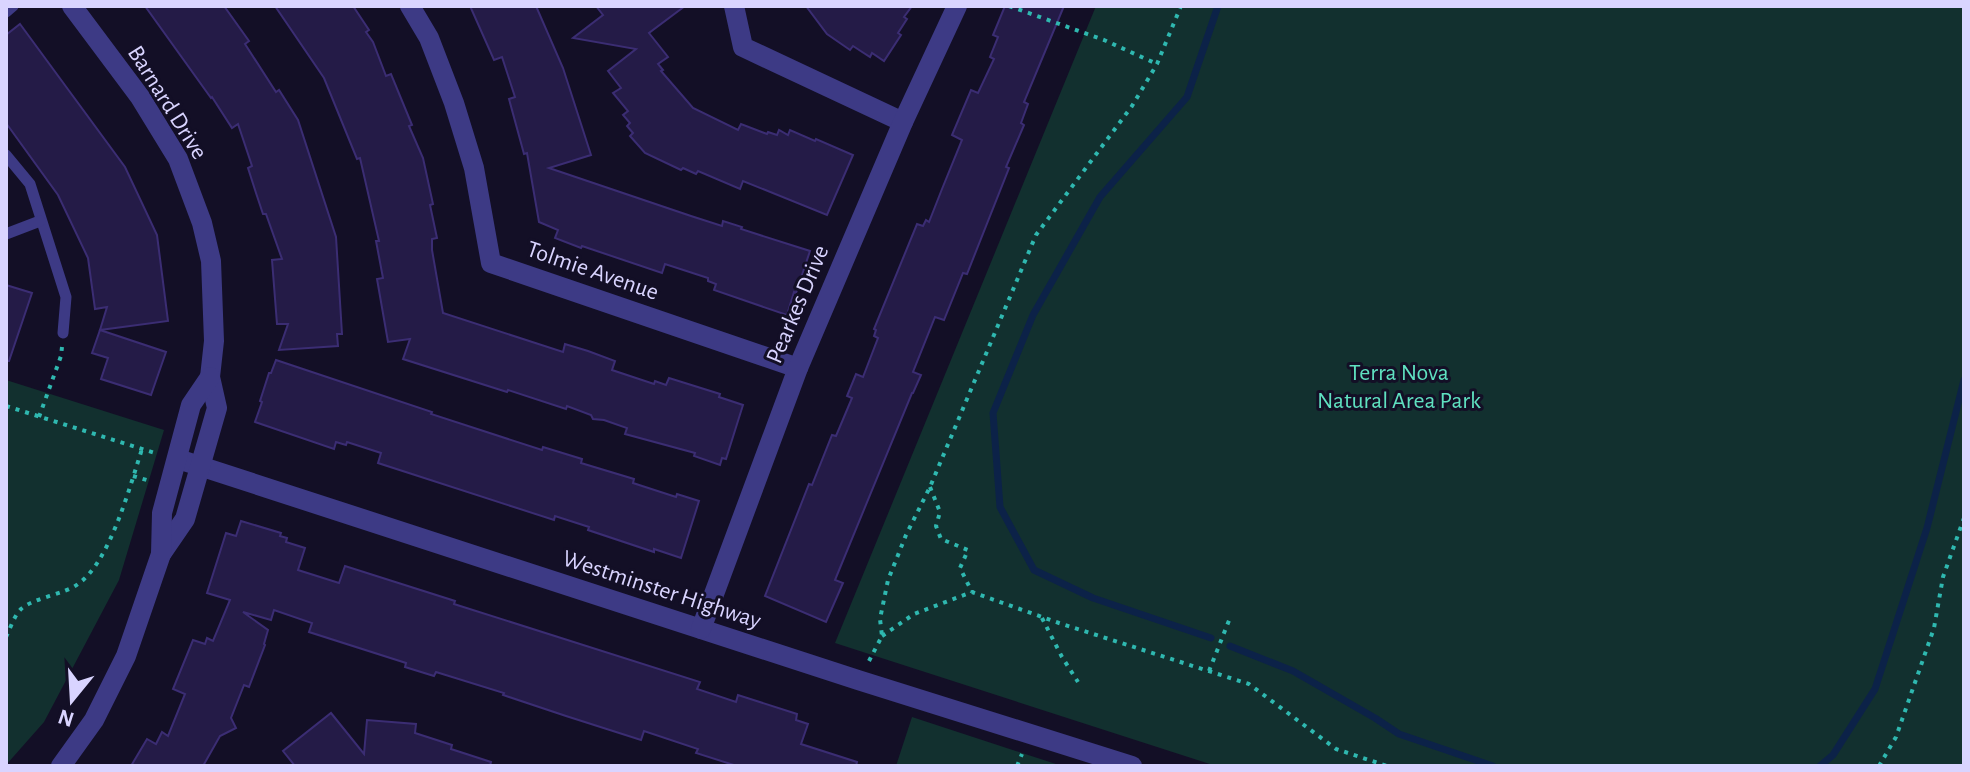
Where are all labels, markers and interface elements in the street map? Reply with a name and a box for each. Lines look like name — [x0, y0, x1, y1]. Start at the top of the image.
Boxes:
street label: Barnard Drive — [123, 42, 211, 163]
street label: Tolmie Avenue — [524, 237, 662, 305]
street label: Pearkes Drive — [762, 242, 833, 367]
park label: Terra Nova Natural Area Park — [1317, 361, 1481, 413]
street label: Westminster Highway — [559, 547, 764, 633]
north arrow — [32, 660, 112, 740]
text: N — [55, 705, 77, 731]

